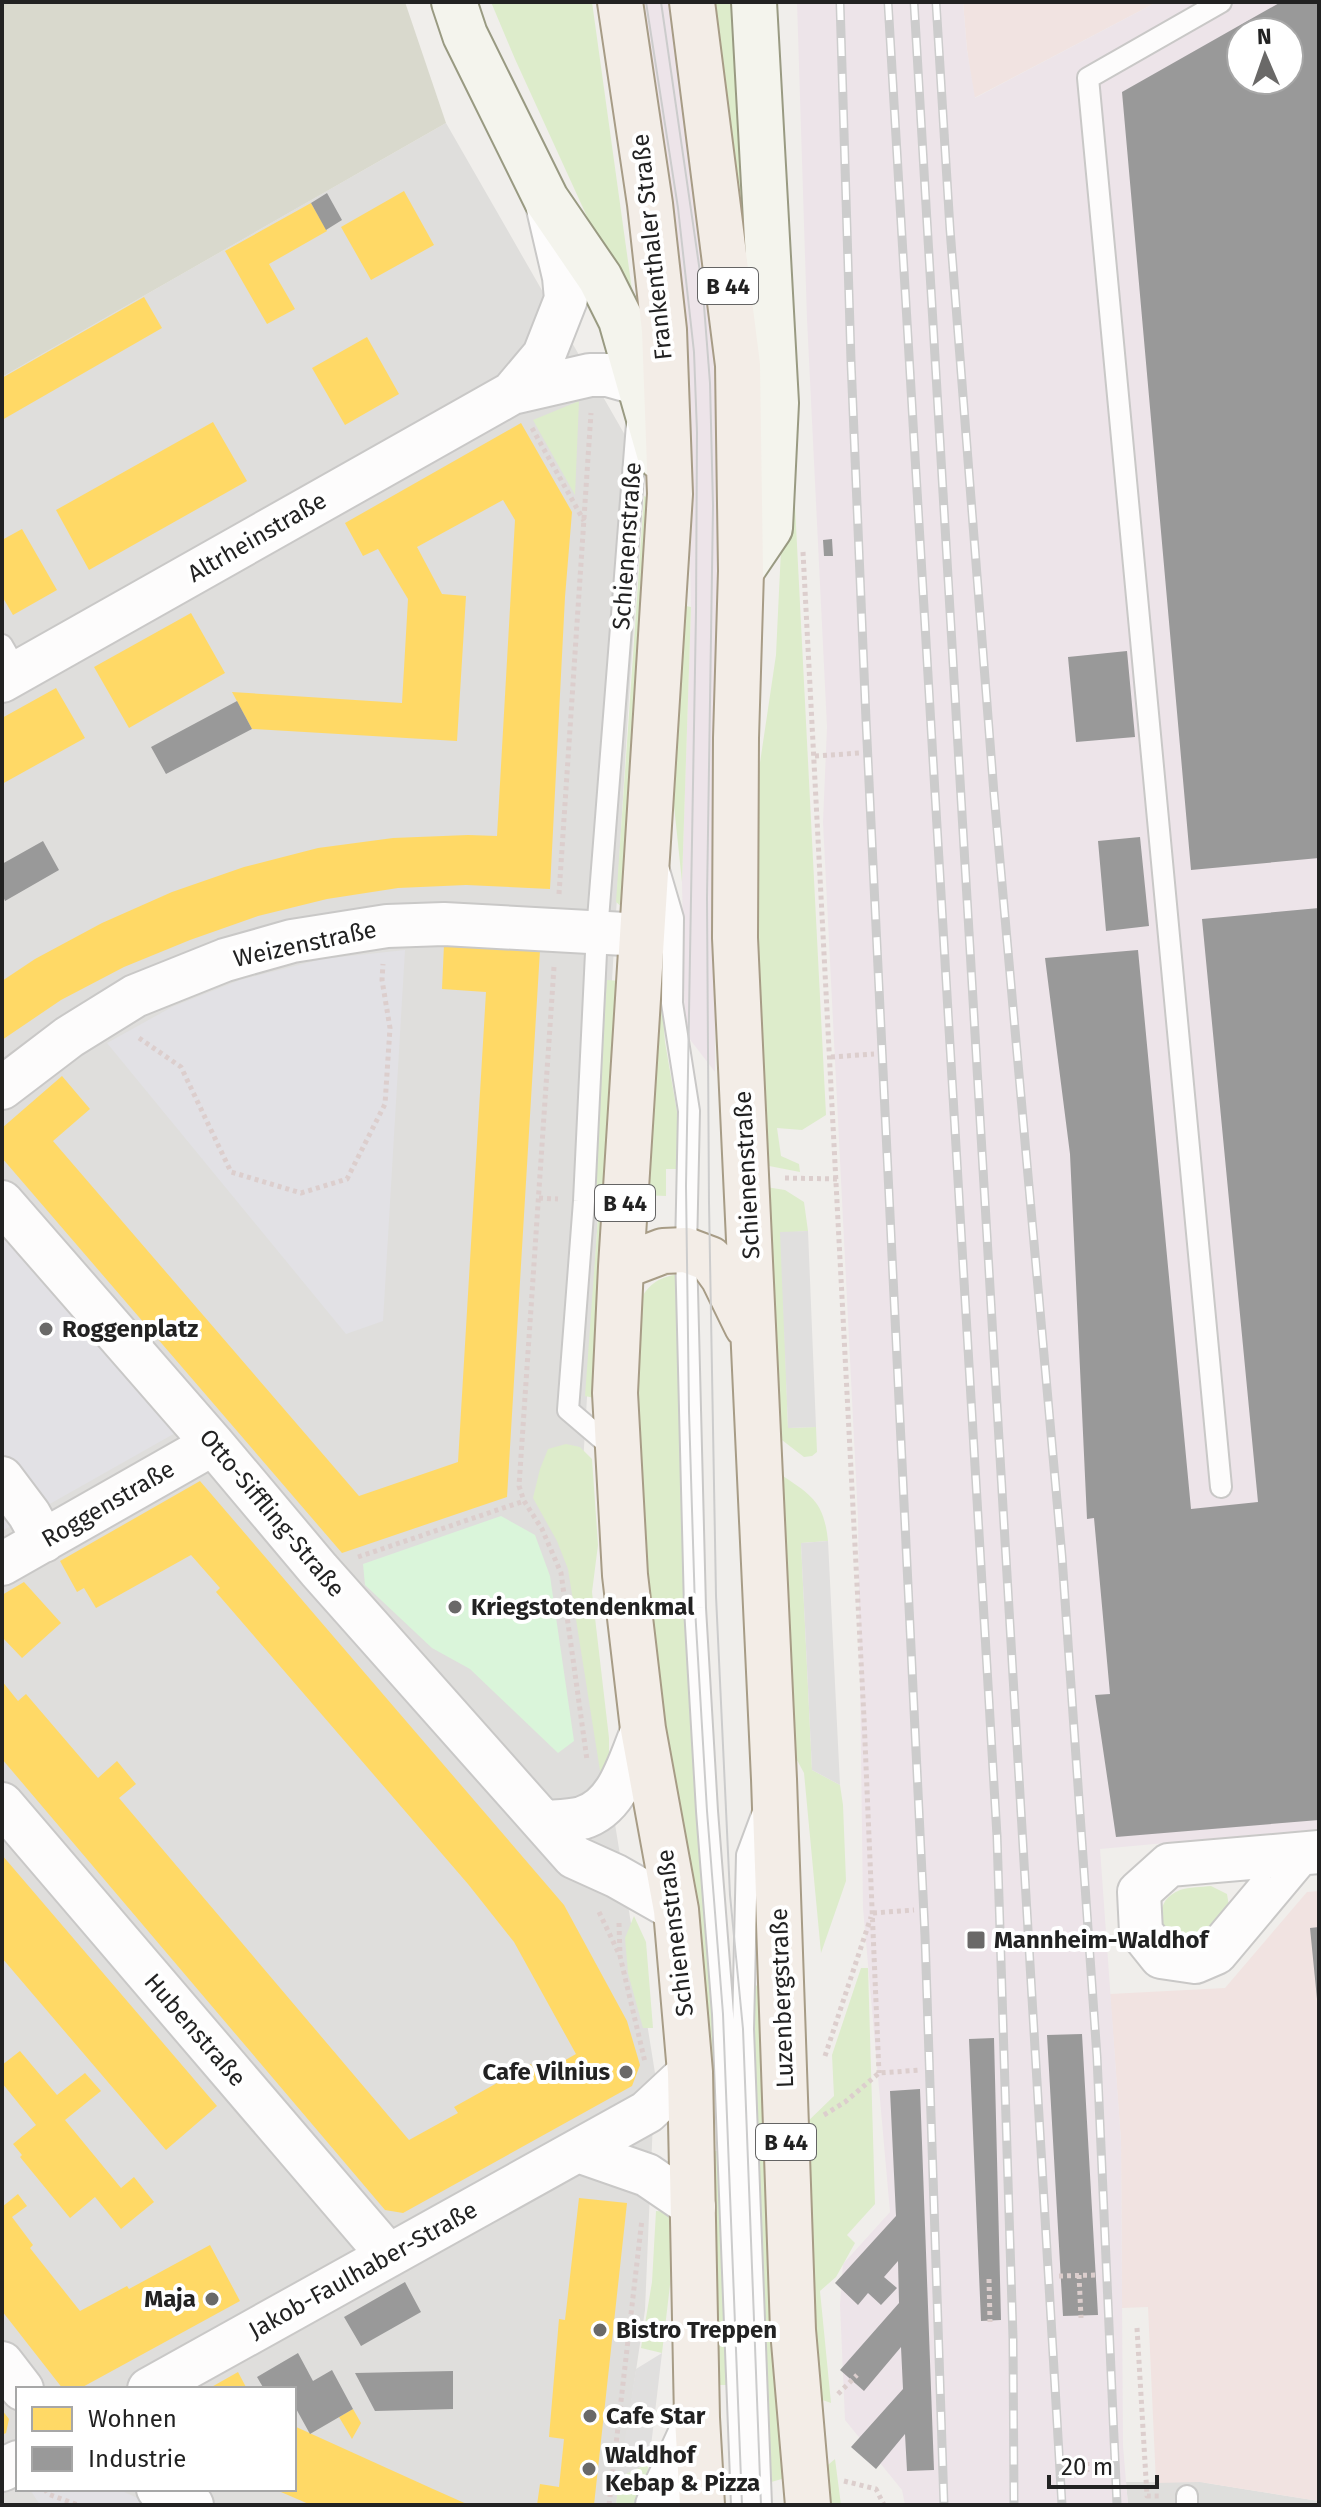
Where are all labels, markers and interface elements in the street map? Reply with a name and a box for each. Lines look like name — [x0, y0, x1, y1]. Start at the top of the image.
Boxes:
north arrow — [1225, 16, 1305, 96]
text: N — [1257, 23, 1272, 50]
street label: Frankenthaler Straße — [626, 132, 678, 362]
road number: B 44 — [698, 268, 758, 304]
street label: Schienenstraße — [607, 461, 647, 631]
street label: Altrheinstraße — [183, 486, 331, 588]
street label: Weizenstraße — [231, 915, 379, 973]
street label: Schienenstraße — [729, 1090, 765, 1260]
road number: B 44 — [595, 1185, 655, 1221]
place label: Roggenplatz — [62, 1315, 198, 1343]
marker: Roggenplatz — [37, 1320, 55, 1338]
street label: Otto-Siffling-Straße — [194, 1423, 350, 1603]
street label: Roggenstraße — [37, 1455, 179, 1553]
place label: Kriegstotendenkmal — [471, 1593, 695, 1621]
marker: Kriegstotendenkmal — [446, 1598, 464, 1616]
street label: Schienenstraße — [651, 1848, 699, 2018]
street label: Luzenbergstraße — [765, 1907, 799, 2089]
place label: Mannheim-Waldhof — [994, 1926, 1210, 1954]
marker: Mannheim-Waldhof — [965, 1929, 987, 1951]
street label: Hubenstraße — [138, 1968, 252, 2092]
place label: Cafe Vilnius — [483, 2058, 610, 2086]
marker: Cafe Vilnius — [617, 2063, 635, 2081]
road number: B 44 — [756, 2124, 816, 2160]
street label: Jakob-Faulhaber-Straße — [244, 2195, 482, 2345]
place label: Maja — [144, 2285, 196, 2313]
marker: Maja — [203, 2290, 221, 2308]
place label: Bistro Treppen — [616, 2316, 777, 2344]
marker: Bistro Treppen — [591, 2321, 609, 2339]
legend — [16, 2387, 296, 2491]
place label: Cafe Star — [606, 2402, 706, 2430]
text: Wohnen — [88, 2405, 177, 2433]
marker: Cafe Star — [581, 2407, 599, 2425]
scale bar — [1049, 2439, 1157, 2489]
place label: Waldhof Kebap & Pizza — [605, 2441, 760, 2497]
text: Industrie — [88, 2445, 186, 2473]
text: 20 m — [1061, 2453, 1113, 2481]
marker: Waldhof Kebap & Pizza — [580, 2460, 598, 2478]

